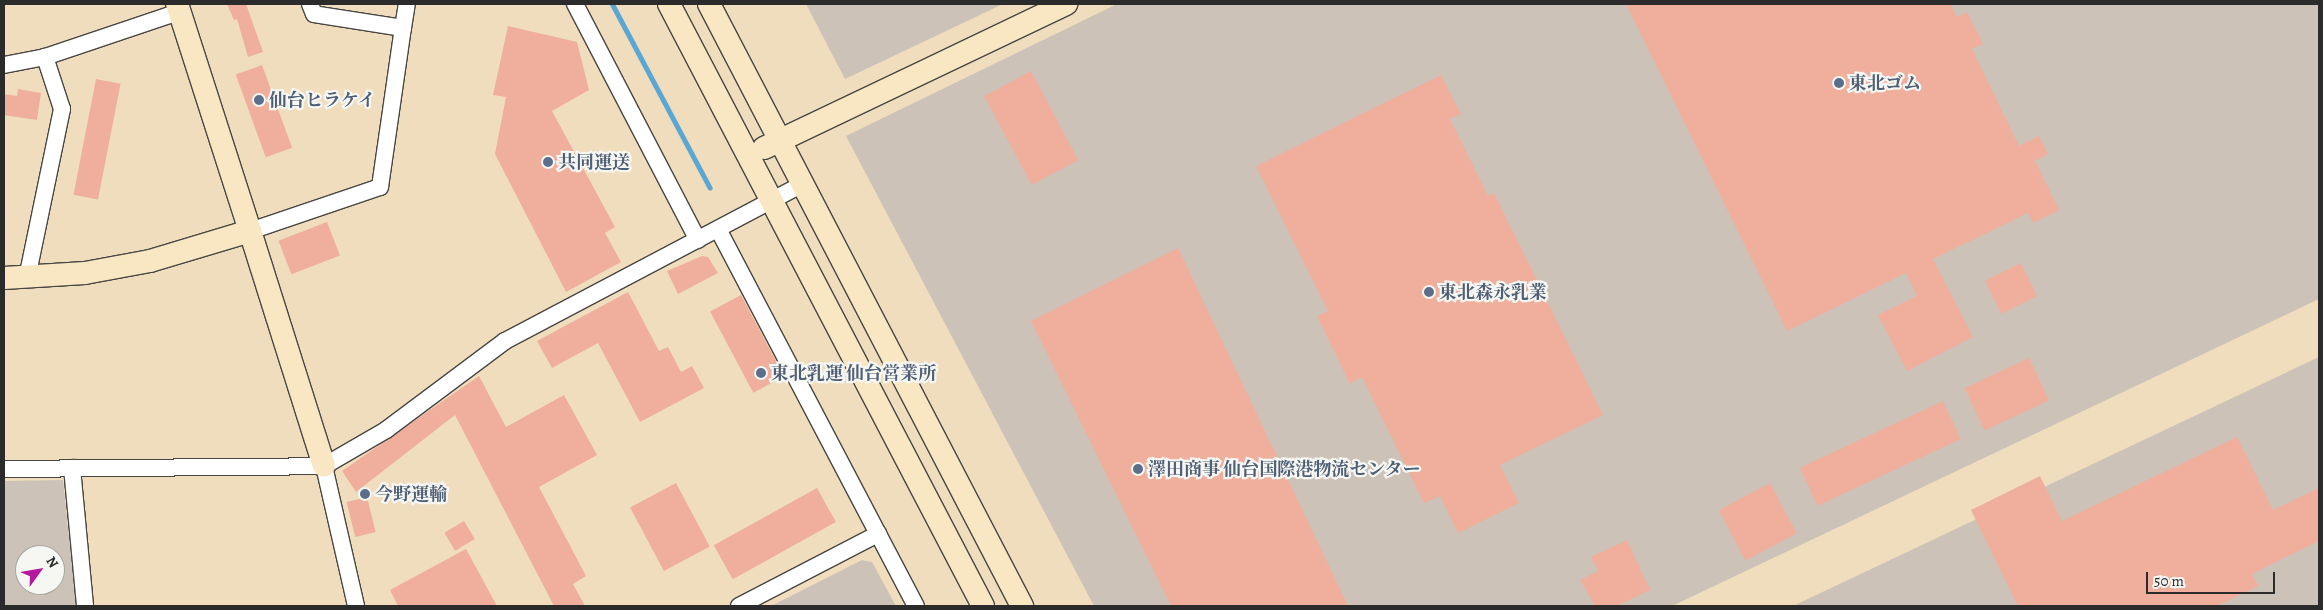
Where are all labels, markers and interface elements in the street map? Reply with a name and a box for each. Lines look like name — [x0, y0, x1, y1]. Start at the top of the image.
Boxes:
place label: 東北ゴム — [1849, 72, 1921, 94]
marker: 東北ゴム — [1833, 77, 1845, 89]
place label: 仙台ヒラケイ — [269, 89, 377, 111]
marker: 仙台ヒラケイ — [253, 94, 265, 106]
place label: 共同運送 — [558, 151, 630, 173]
marker: 共同運送 — [542, 156, 554, 168]
place label: 東北森永乳業 — [1439, 281, 1547, 303]
marker: 東北森永乳業 — [1423, 286, 1435, 298]
place label: 東北乳運 仙台営業所 — [771, 362, 936, 384]
marker: 東北乳運 仙台営業所 — [755, 367, 767, 379]
place label: 澤田商事 仙台国際港物流センター — [1148, 458, 1421, 480]
marker: 澤田商事 仙台国際港物流センター — [1132, 463, 1144, 475]
place label: 今野運輸 — [375, 483, 447, 505]
marker: 今野運輸 — [359, 488, 371, 500]
north arrow — [15, 545, 65, 595]
text: N — [42, 553, 63, 572]
scale bar — [2148, 562, 2277, 594]
text: 50 m — [2154, 571, 2184, 591]

